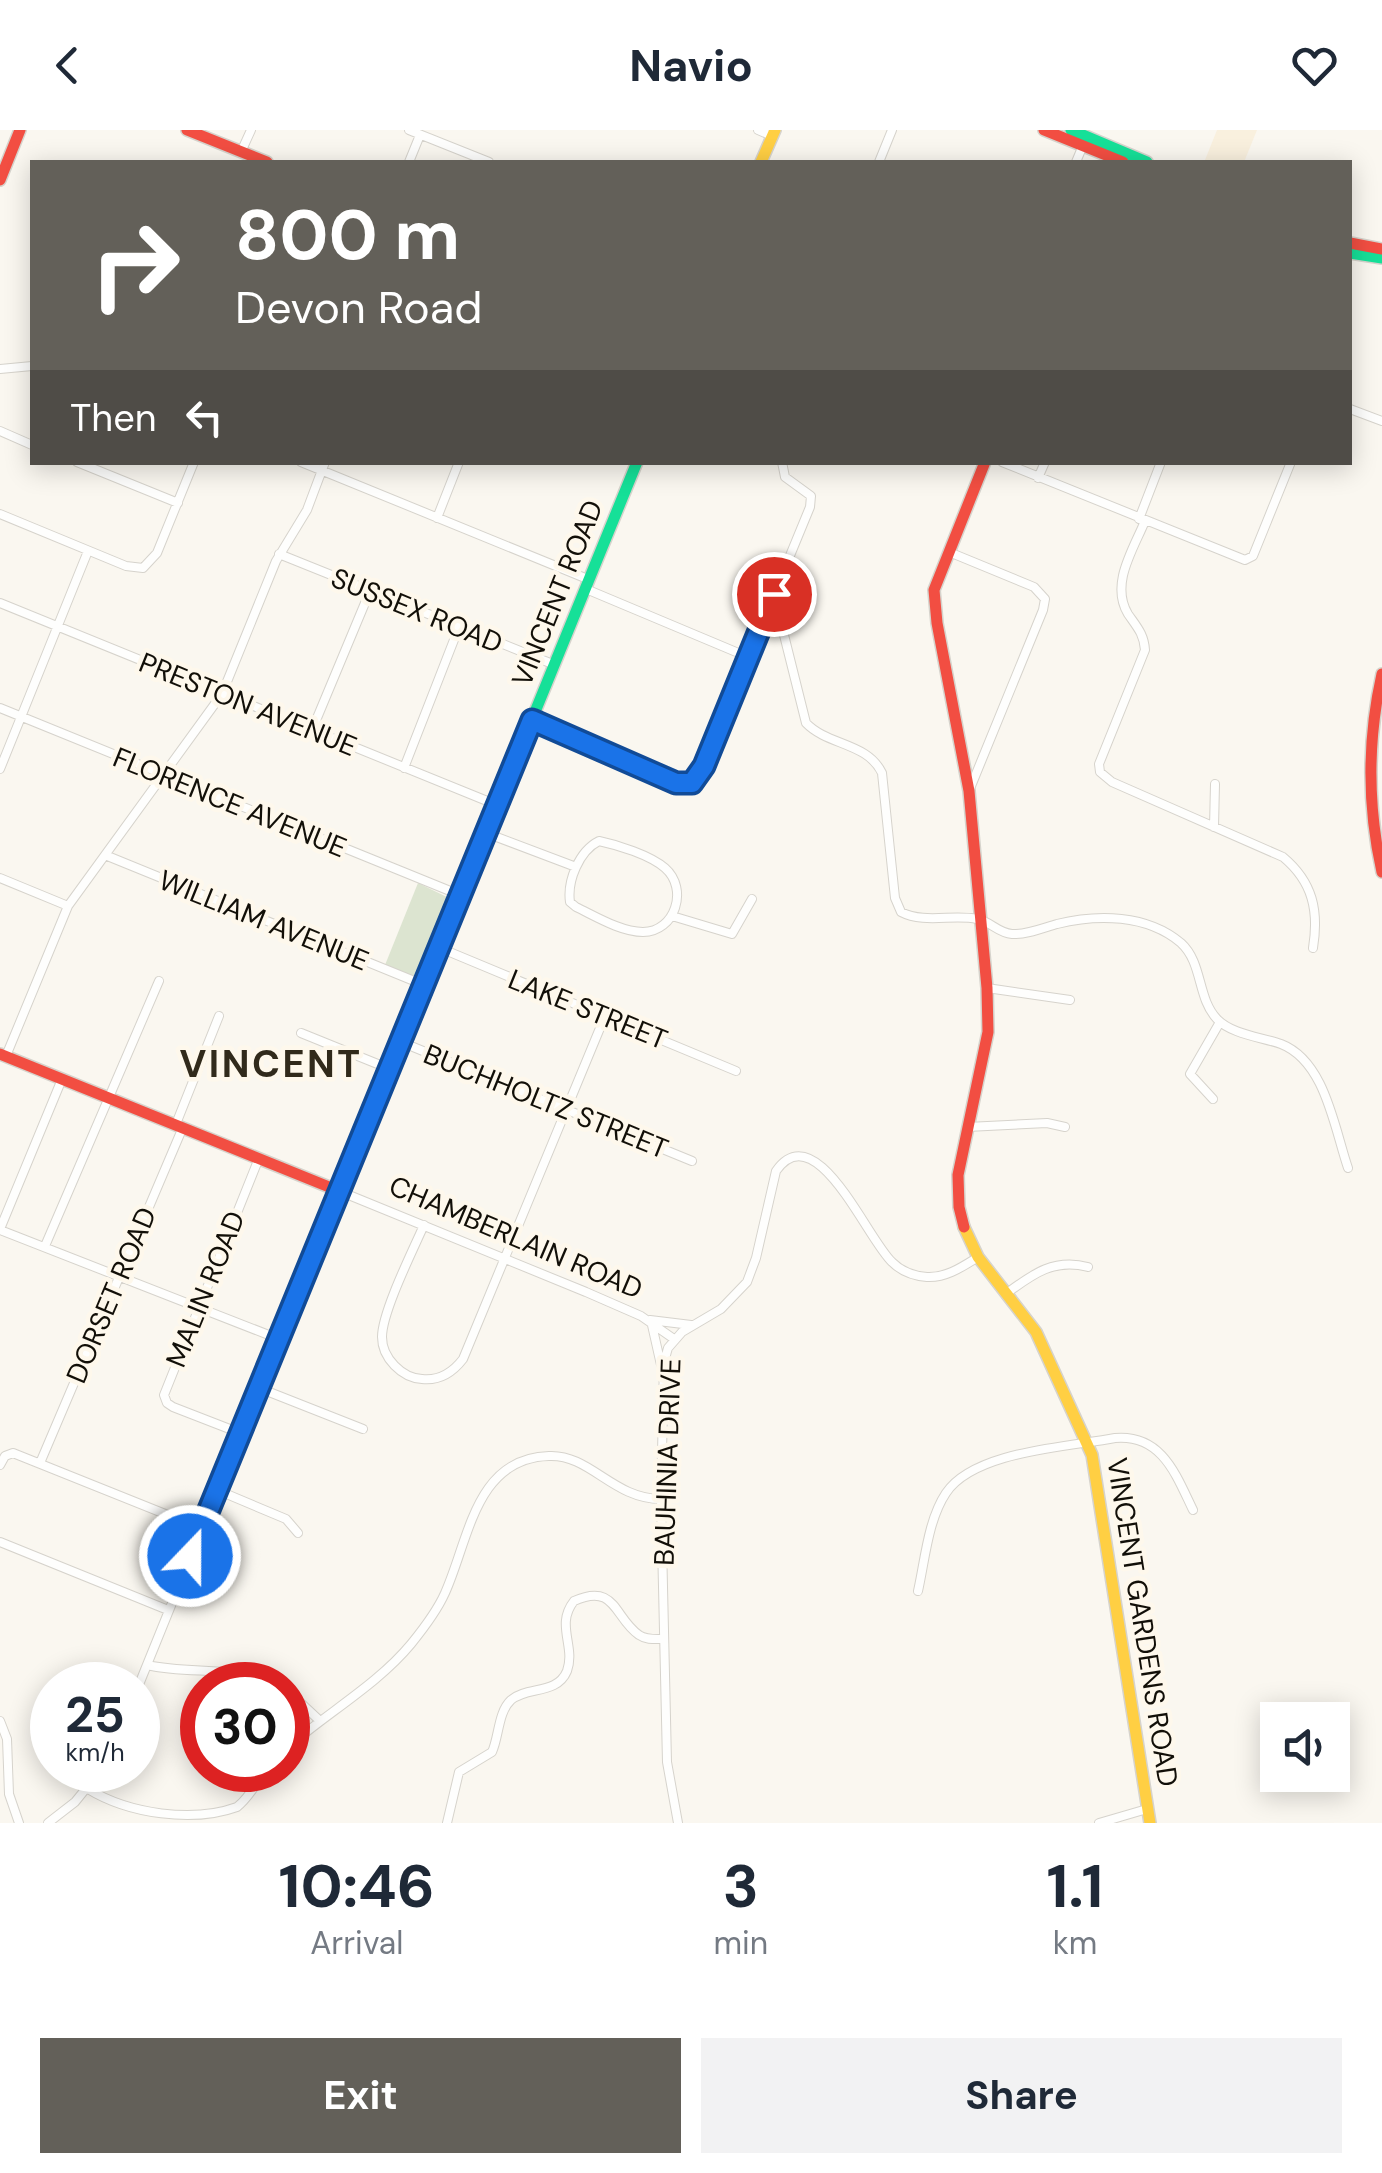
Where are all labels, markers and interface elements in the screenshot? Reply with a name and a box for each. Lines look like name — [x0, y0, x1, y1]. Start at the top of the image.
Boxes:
text: Navio — [629, 36, 753, 95]
icon: back — [40, 38, 95, 93]
icon: heart — [1287, 38, 1342, 93]
text: 800 m — [235, 190, 460, 281]
icon: right — [70, 200, 200, 330]
text: Devon Road — [235, 278, 482, 337]
icon: left — [177, 390, 232, 445]
text: Then — [70, 393, 157, 443]
street label: VINCENT ROAD — [503, 495, 612, 692]
pin — [732, 552, 817, 637]
street label: SUSSEX ROAD — [326, 559, 508, 662]
icon: arrive — [747, 567, 802, 622]
street label: PRESTON AVENUE — [134, 644, 362, 765]
street label: FLORENCE AVENUE — [108, 739, 352, 866]
street label: WILLIAM AVENUE — [153, 861, 374, 979]
street label: LAKE STREET — [503, 961, 673, 1058]
street label: BUCHHOLTZ STREET — [418, 1036, 674, 1167]
district label: VINCENT — [180, 1039, 362, 1089]
street label: CHAMBERLAIN ROAD — [383, 1167, 648, 1308]
street label: DORSET ROAD — [58, 1202, 165, 1389]
street label: MALIN ROAD — [157, 1206, 254, 1373]
street label: BAUHINIA DRIVE — [645, 1358, 690, 1566]
street label: VINCENT GARDENS ROAD — [1098, 1455, 1187, 1789]
position arrow — [138, 1504, 242, 1608]
speed limit sign: 30 — [180, 1662, 310, 1792]
text: 25 — [65, 1682, 125, 1748]
map controls — [1260, 1702, 1350, 1792]
button: sound — [1260, 1702, 1350, 1792]
text: km/h — [65, 1736, 125, 1769]
text: 10:46 — [279, 1847, 435, 1926]
text: 3 — [723, 1847, 759, 1926]
text: 1.1 — [1047, 1847, 1103, 1926]
text: Arrival — [310, 1922, 403, 1964]
text: min — [713, 1922, 768, 1964]
text: km — [1053, 1922, 1097, 1964]
button: Exit — [40, 2038, 681, 2153]
button: Share — [701, 2038, 1342, 2153]

